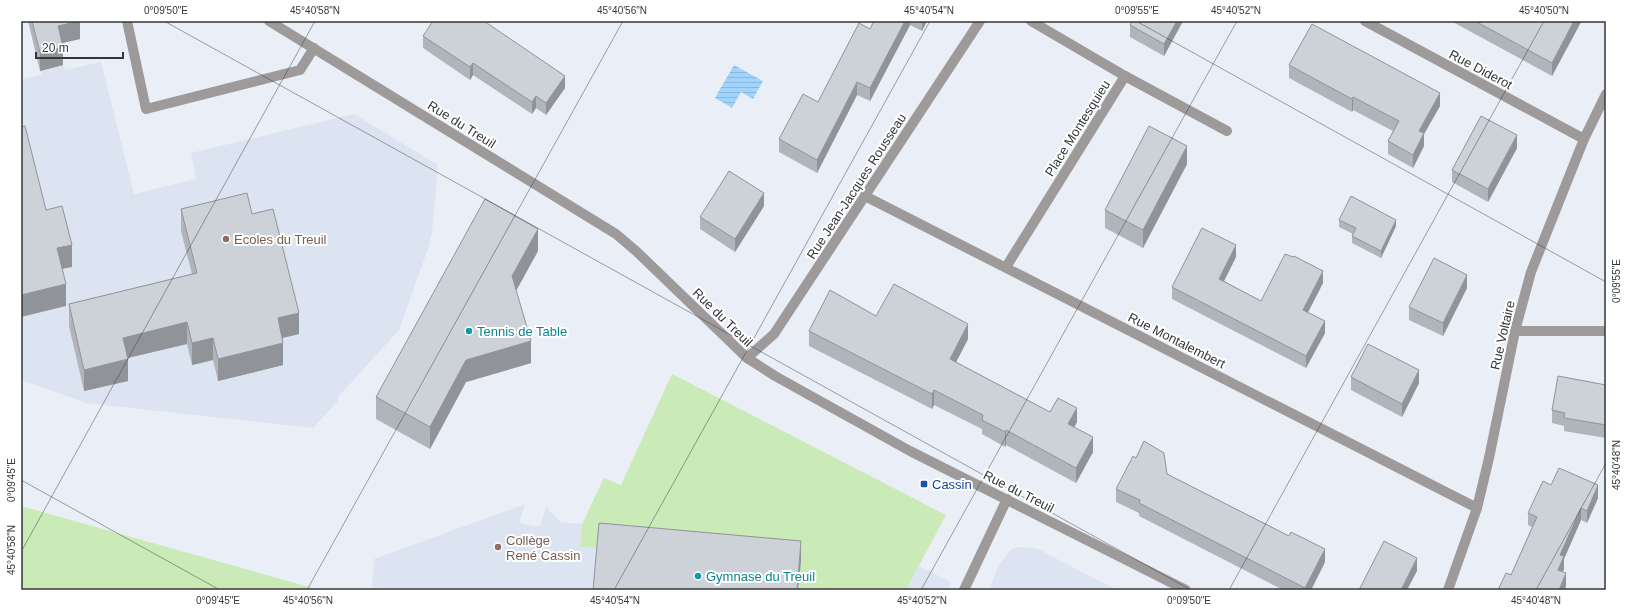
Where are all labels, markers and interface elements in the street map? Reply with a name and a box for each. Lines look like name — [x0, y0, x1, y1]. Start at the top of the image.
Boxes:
text: 0°09'50"E — [144, 5, 188, 16]
text: 45°40'58"N — [290, 5, 340, 16]
text: 45°40'56"N — [597, 5, 647, 16]
text: 45°40'54"N — [904, 5, 954, 16]
text: 0°09'55"E — [1115, 5, 1159, 16]
text: 45°40'52"N — [1211, 5, 1261, 16]
text: 45°40'50"N — [1519, 5, 1569, 16]
scale bar — [36, 34, 123, 60]
text: 20 m — [42, 41, 69, 55]
street label: Rue Diderot — [1447, 47, 1515, 93]
street label: Place Montesquieu — [1042, 77, 1113, 179]
street label: Rue du Treuil — [425, 98, 499, 151]
street label: Rue Jean-Jacques Rousseau — [804, 111, 909, 262]
place label: Ecoles du Treuil — [234, 232, 327, 247]
marker: Ecoles du Treuil — [221, 234, 231, 244]
text: 0°09'55"E — [1611, 259, 1622, 303]
street label: Rue du Treuil — [690, 285, 756, 350]
street label: Rue Voltaire — [1487, 299, 1518, 371]
street label: Rue Montalembert — [1126, 309, 1228, 372]
place label: Tennis de Table — [477, 324, 567, 339]
marker: Tennis de Table — [464, 326, 474, 336]
text: 45°40'48"N — [1611, 440, 1622, 490]
text: 0°09'45"E — [6, 458, 17, 502]
street label: Rue du Treuil — [981, 467, 1057, 516]
place label: Cassin — [932, 477, 972, 492]
marker: Cassin — [919, 479, 929, 489]
text: 45°40'58"N — [6, 525, 17, 575]
place label: Collège René Cassin — [506, 533, 580, 563]
marker: Collège René Cassin — [493, 542, 503, 552]
place label: Gymnase du Treuil — [706, 569, 815, 584]
marker: Gymnase du Treuil — [693, 571, 703, 581]
text: 0°09'45"E — [196, 595, 240, 606]
text: 45°40'56"N — [283, 595, 333, 606]
text: 45°40'54"N — [590, 595, 640, 606]
text: 45°40'52"N — [897, 595, 947, 606]
text: 0°09'50"E — [1167, 595, 1211, 606]
text: 45°40'48"N — [1511, 595, 1561, 606]

